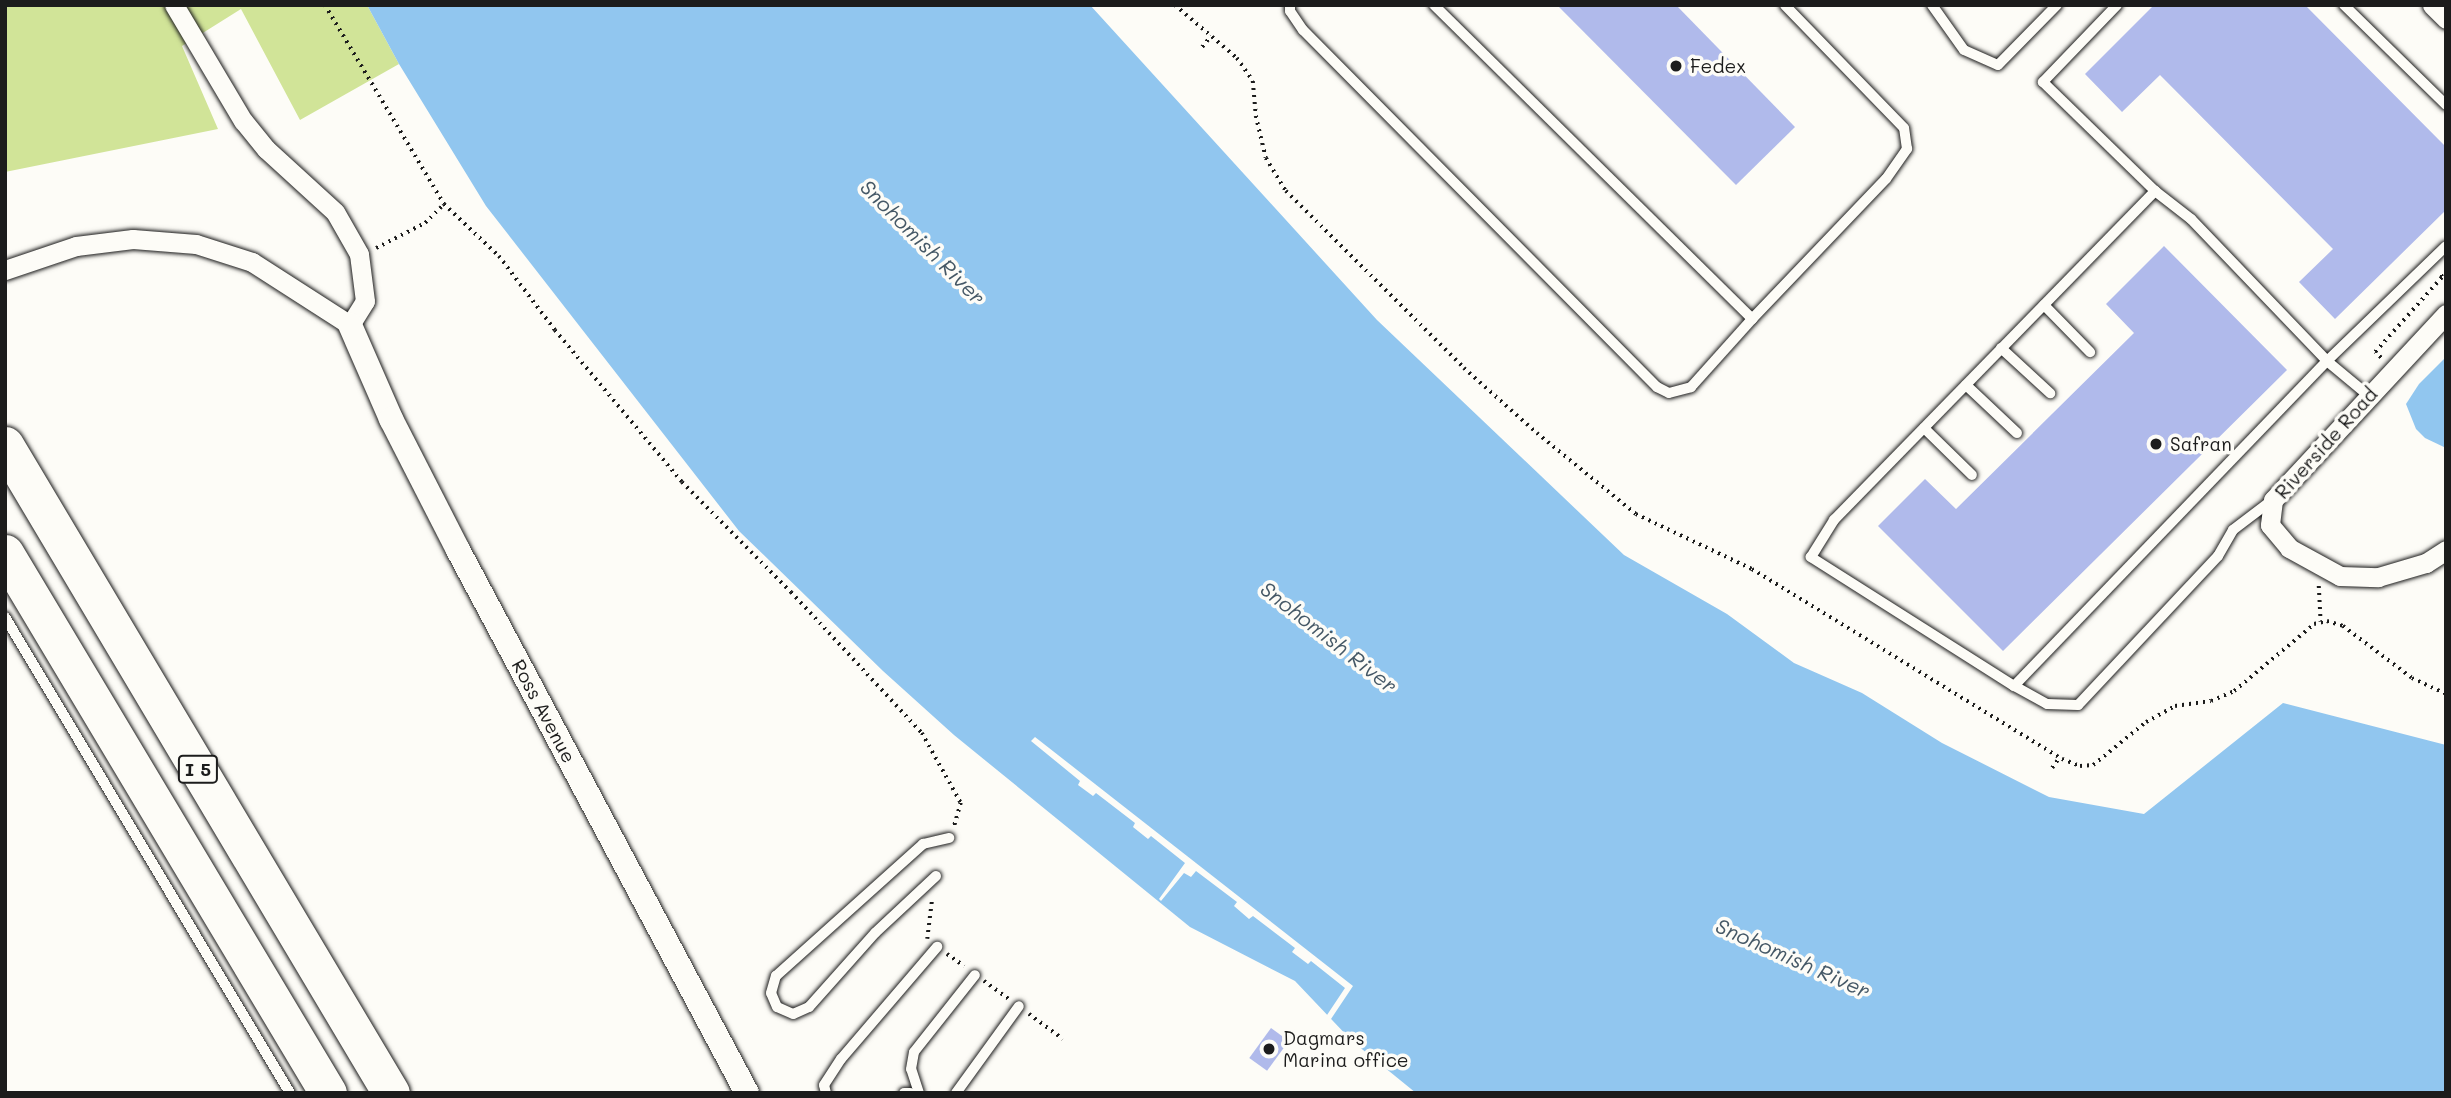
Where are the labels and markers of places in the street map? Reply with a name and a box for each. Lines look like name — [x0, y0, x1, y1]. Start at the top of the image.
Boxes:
place label: Fedex — [1690, 55, 1746, 77]
marker: Fedex — [1668, 58, 1684, 74]
place label: Safran — [2170, 433, 2232, 455]
marker: Safran — [2148, 436, 2164, 452]
place label: Dagmars Marina office — [1283, 1027, 1409, 1071]
marker: Dagmars Marina office — [1261, 1041, 1277, 1057]

